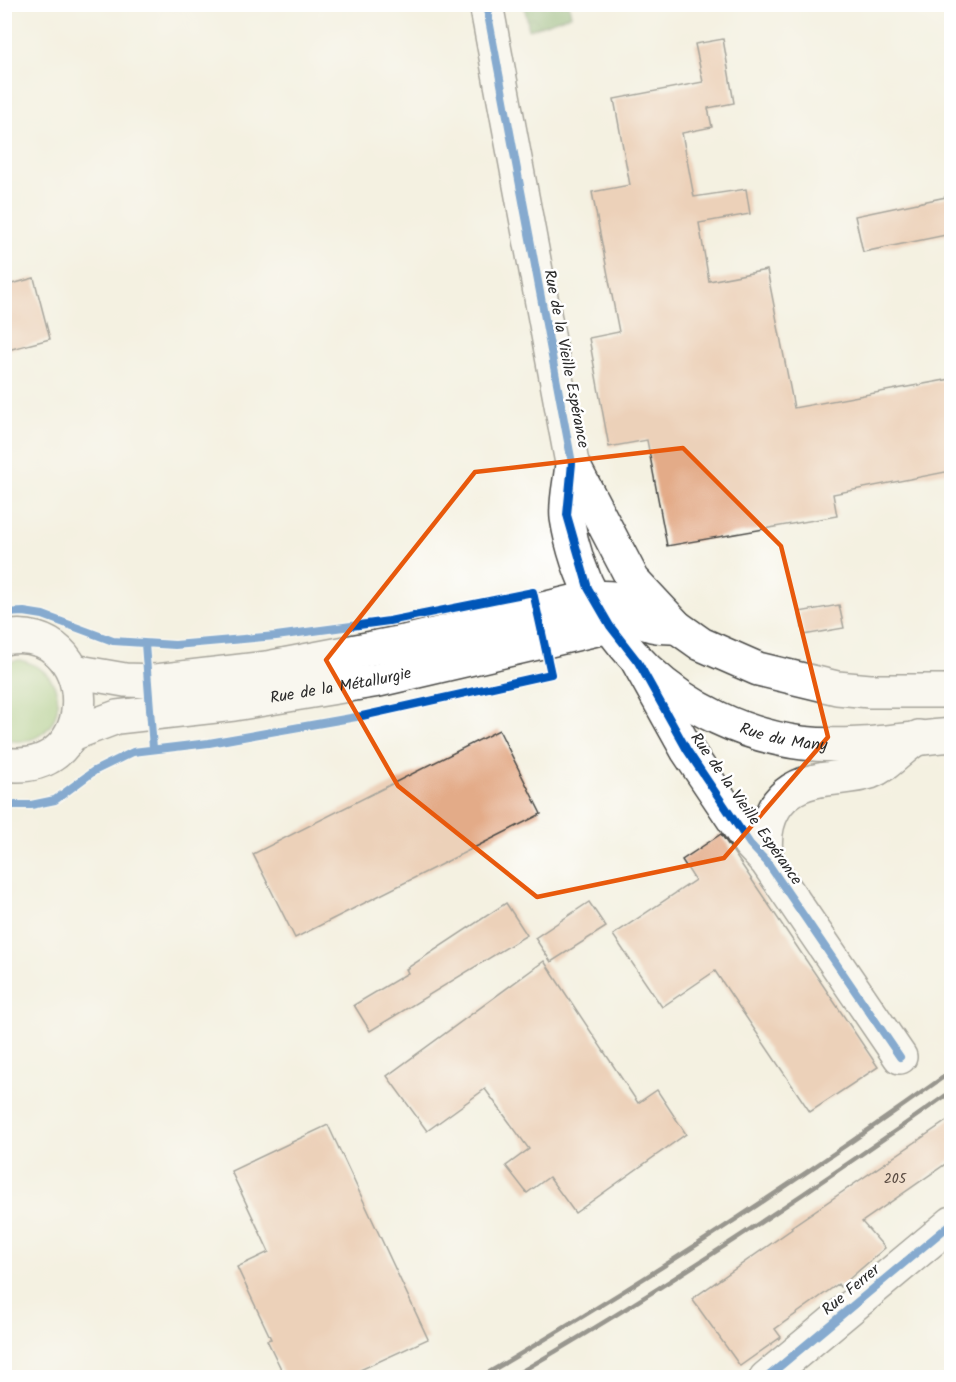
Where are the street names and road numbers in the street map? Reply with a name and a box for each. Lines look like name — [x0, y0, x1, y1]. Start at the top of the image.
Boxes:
street label: Rue de la Vieille Espérance — [536, 268, 596, 450]
street label: Rue de la Métallurgie — [268, 660, 414, 710]
street label: Rue du Many — [736, 716, 828, 757]
street label: Rue de la Vieille Espérance — [684, 728, 808, 890]
street label: Rue Ferrer — [816, 1257, 887, 1322]

